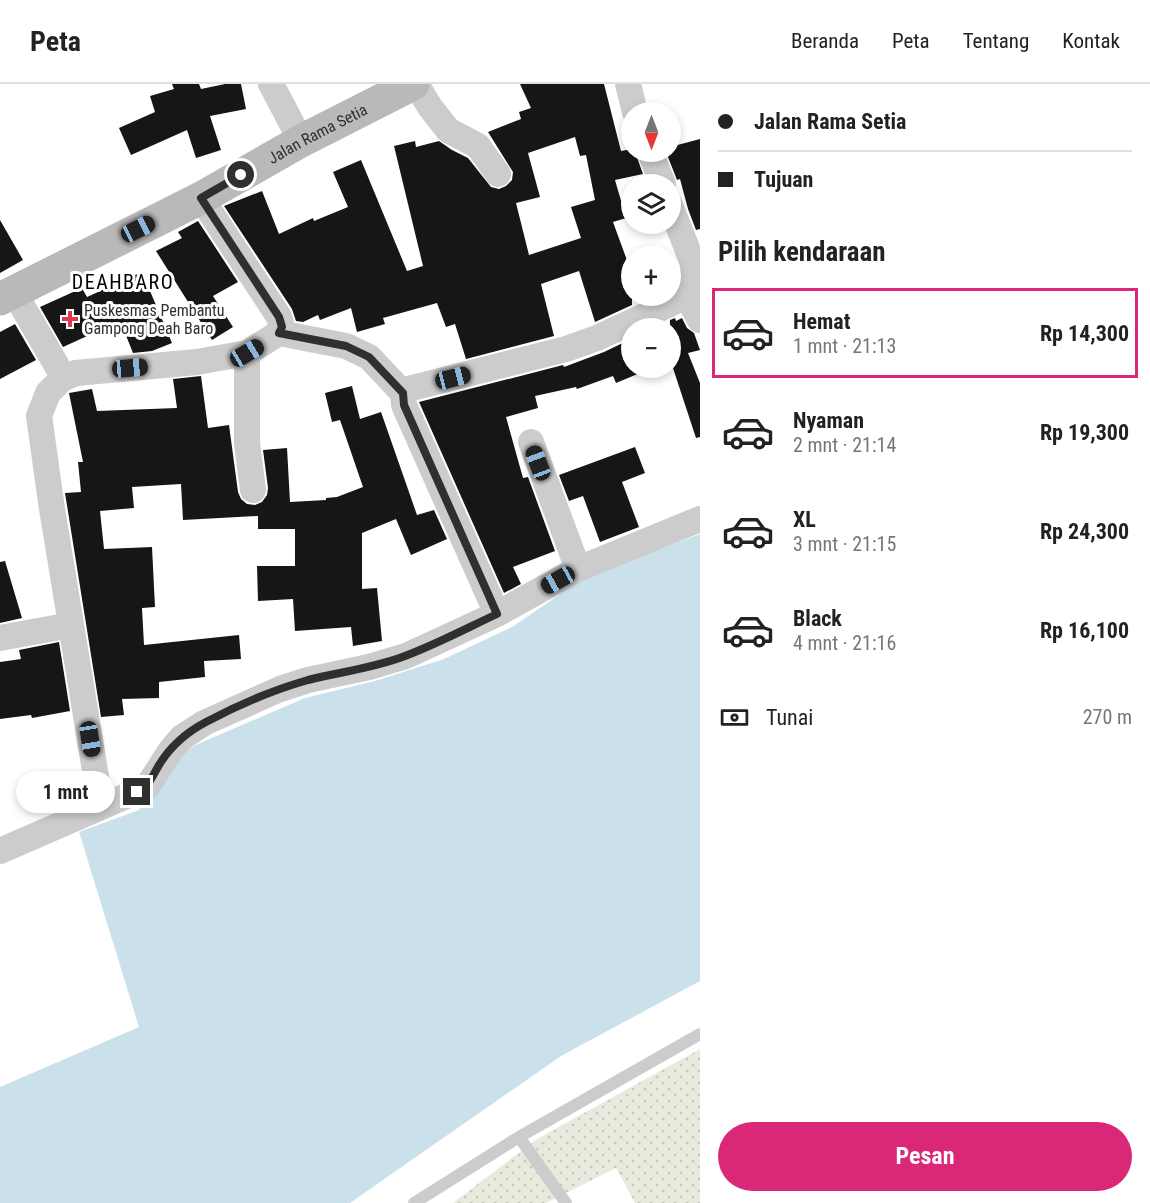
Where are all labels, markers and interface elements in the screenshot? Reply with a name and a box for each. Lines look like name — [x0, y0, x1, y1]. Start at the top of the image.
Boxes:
text: Peta — [30, 25, 81, 58]
text: Beranda — [791, 29, 859, 53]
text: Peta — [892, 29, 930, 53]
text: Tentang — [963, 29, 1029, 53]
text: Kontak — [1062, 29, 1120, 53]
street label: Jalan Rama Setia — [264, 100, 370, 168]
north arrow — [621, 102, 681, 162]
map controls — [621, 102, 681, 378]
text: Jalan Rama Setia — [754, 109, 906, 134]
route start — [227, 161, 254, 188]
text: Tujuan — [754, 167, 813, 192]
button: layers — [621, 174, 681, 234]
car — [118, 213, 158, 245]
text: Pilih kendaraan — [718, 236, 886, 268]
button: + — [621, 246, 681, 306]
district label: DEAHBARO — [72, 270, 174, 294]
place label: Puskesmas Pembantu Gampong Deah Baro — [84, 301, 225, 338]
icon: car — [721, 306, 775, 360]
text: Hemat — [793, 309, 850, 334]
marker: Puskesmas Pembantu Gampong Deah Baro — [61, 310, 79, 328]
button: − — [621, 318, 681, 378]
text: Rp 14,300 — [1040, 321, 1129, 346]
text: 1 mnt · 21:13 — [793, 334, 896, 358]
car — [227, 336, 267, 370]
car — [111, 357, 149, 379]
car — [433, 365, 473, 391]
icon: car — [721, 405, 775, 459]
text: Nyaman — [793, 408, 864, 433]
text: Rp 19,300 — [1040, 420, 1129, 445]
text: 2 mnt · 21:14 — [793, 433, 896, 457]
car — [523, 443, 553, 483]
icon: car — [721, 504, 775, 558]
text: XL — [793, 507, 816, 532]
text: Rp 24,300 — [1040, 519, 1129, 544]
text: 3 mnt · 21:15 — [793, 532, 896, 556]
car — [538, 563, 578, 597]
icon: car — [721, 603, 775, 657]
text: Black — [793, 606, 842, 631]
text: Rp 16,100 — [1040, 618, 1129, 643]
text: 4 mnt · 21:16 — [793, 631, 896, 655]
icon: cash — [718, 701, 751, 734]
text: Tunai — [766, 705, 813, 730]
text: 270 m — [1083, 705, 1132, 729]
car — [78, 720, 102, 758]
callout: 1 mnt — [17, 771, 116, 813]
route end — [123, 778, 150, 805]
text: 1 mnt — [43, 780, 88, 804]
button: Pesan — [718, 1122, 1132, 1191]

